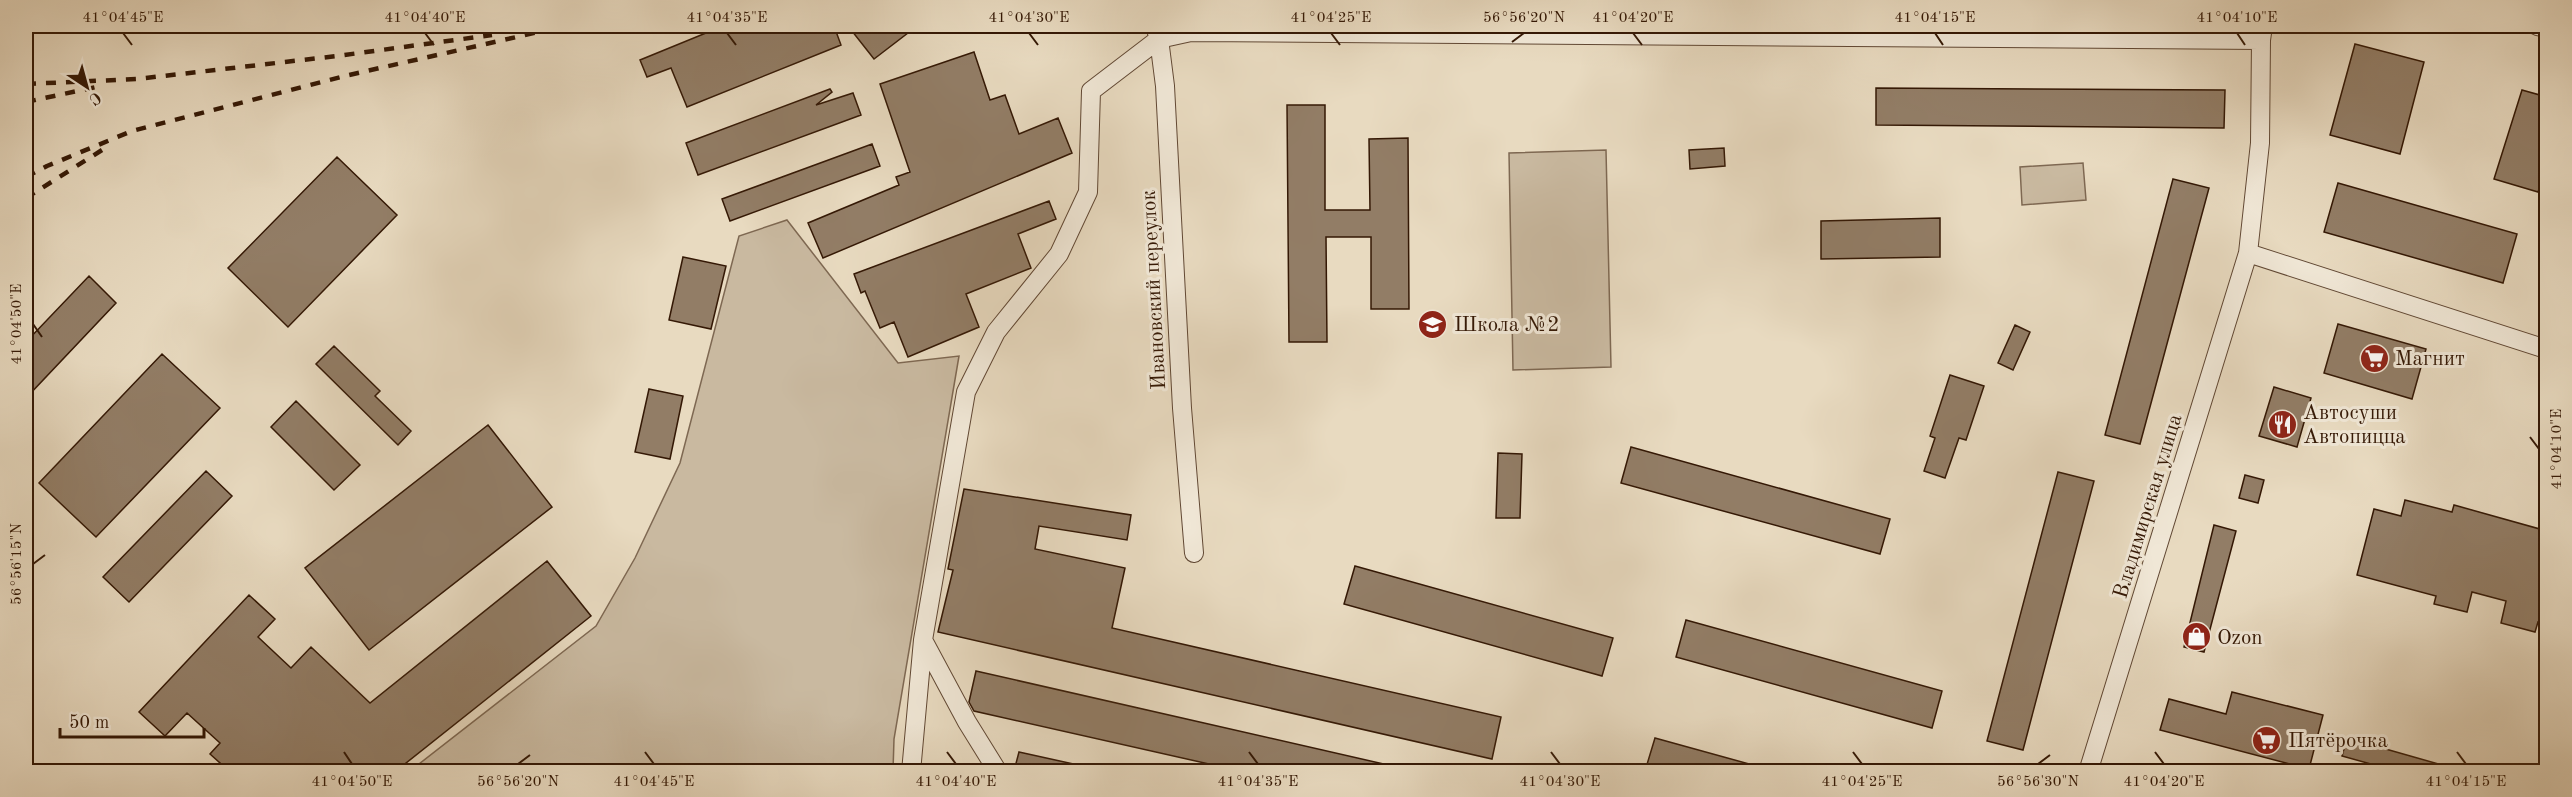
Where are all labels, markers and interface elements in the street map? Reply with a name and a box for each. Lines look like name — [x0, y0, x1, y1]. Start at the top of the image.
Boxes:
text: 41°04'45"E — [83, 11, 163, 26]
text: 41°04'40"E — [385, 11, 465, 26]
text: 41°04'35"E — [687, 11, 767, 26]
text: 41°04'30"E — [989, 11, 1069, 26]
text: 41°04'25"E — [1291, 11, 1371, 26]
text: 56°56'20"N — [1483, 11, 1565, 26]
text: 41°04'20"E — [1593, 11, 1673, 26]
text: 41°04'15"E — [1895, 11, 1975, 26]
text: 41°04'10"E — [2197, 11, 2277, 26]
north arrow — [57, 57, 117, 117]
text: С — [86, 88, 104, 107]
street label: Ивановский переулок — [1139, 189, 1170, 390]
text: 41°04'50"E — [10, 284, 25, 364]
school or university icon: Школа №2 — [1417, 308, 1449, 340]
place label: Школа №2 — [1454, 315, 1560, 336]
supermarket icon: Магнит — [2358, 342, 2390, 374]
place label: Магнит — [2395, 349, 2465, 370]
place label: Автосуши Автопицца — [2303, 403, 2406, 448]
restaurant icon: Автосуши Автопицца — [2266, 408, 2298, 440]
text: 41°04'10"E — [2550, 409, 2565, 489]
street label: Владимирская улица — [2110, 412, 2187, 601]
text: 56°56'15"N — [10, 523, 25, 605]
shop icon: Ozon — [2180, 621, 2212, 653]
place label: Ozon — [2217, 628, 2263, 649]
scale bar — [60, 701, 204, 739]
text: 50 m — [69, 714, 109, 732]
supermarket icon: Пятёрочка — [2251, 724, 2283, 756]
place label: Пятёрочка — [2288, 731, 2388, 752]
text: 41°04'50"E — [312, 775, 392, 790]
text: 56°56'20"N — [477, 775, 559, 790]
text: 41°04'45"E — [614, 775, 694, 790]
text: 41°04'40"E — [916, 775, 996, 790]
text: 41°04'35"E — [1218, 775, 1298, 790]
text: 41°04'30"E — [1520, 775, 1600, 790]
text: 41°04'25"E — [1822, 775, 1902, 790]
text: 56°56'30"N — [1997, 775, 2079, 790]
text: 41°04'20"E — [2124, 775, 2204, 790]
text: 41°04'15"E — [2426, 775, 2506, 790]

